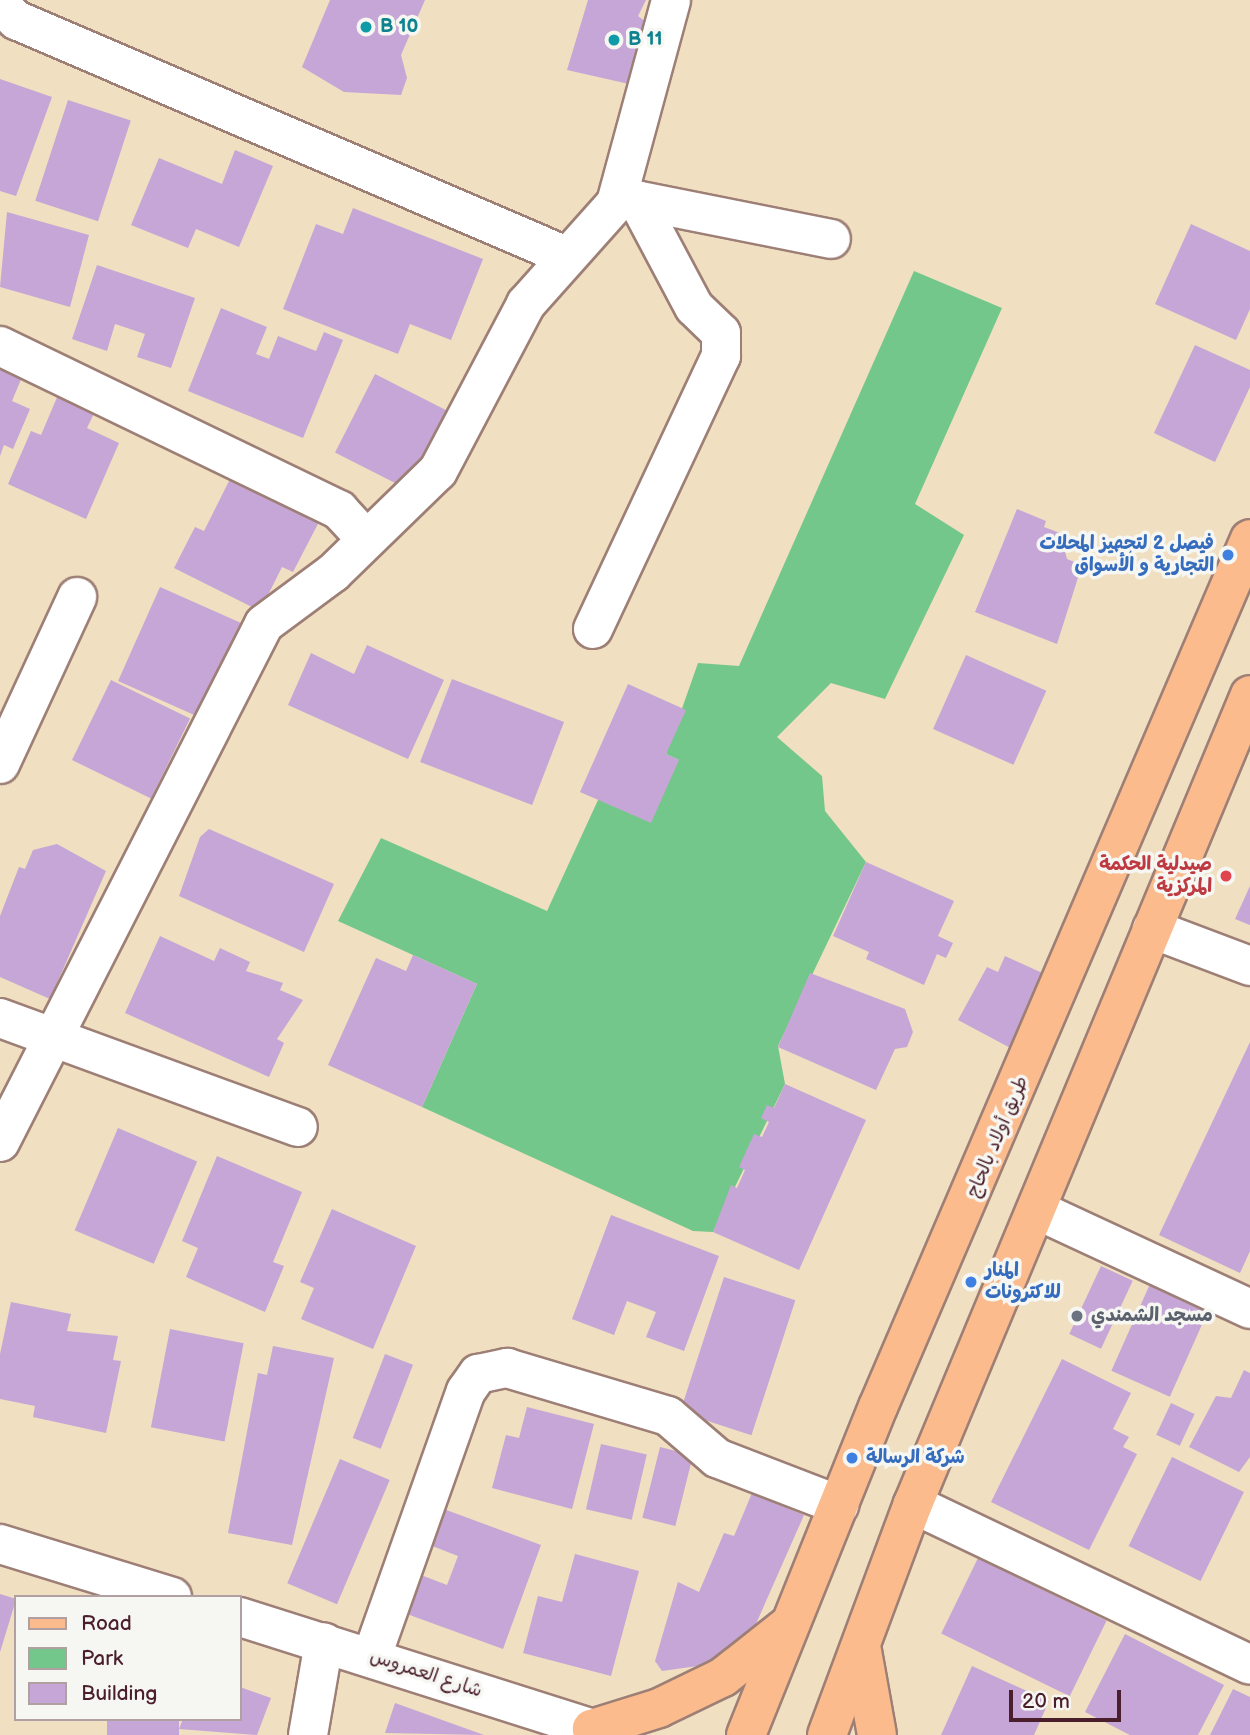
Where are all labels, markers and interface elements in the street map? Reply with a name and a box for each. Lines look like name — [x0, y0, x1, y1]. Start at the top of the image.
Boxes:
place label: B 10 — [380, 16, 418, 38]
marker: B 10 — [358, 19, 374, 35]
place label: B 11 — [628, 29, 663, 51]
marker: B 11 — [606, 32, 622, 48]
place label: فيصل 2 لتجهيز المحلات التجارية و الأسواق — [1039, 533, 1214, 577]
marker: فيصل 2 لتجهيز المحلات التجارية و الأسواق — [1220, 547, 1236, 563]
place label: صيدلية الحكمة المركزية — [1099, 854, 1212, 898]
marker: صيدلية الحكمة المركزية — [1218, 868, 1234, 884]
street label: طريق أولاد بالحاج — [962, 1073, 1034, 1201]
place label: المنار للاكترونات — [985, 1260, 1061, 1304]
marker: المنار للاكترونات — [963, 1274, 979, 1290]
place label: مسجد الشمندي — [1091, 1305, 1213, 1327]
marker: مسجد الشمندي — [1069, 1308, 1085, 1324]
place label: شركة الرسالة — [866, 1447, 965, 1469]
marker: شركة الرسالة — [844, 1450, 860, 1466]
legend — [14, 1595, 242, 1721]
text: Road — [81, 1611, 132, 1636]
street label: شارع العمروس — [367, 1645, 485, 1703]
text: Park — [81, 1646, 123, 1671]
scale bar — [1012, 1676, 1124, 1720]
text: Building — [81, 1681, 157, 1706]
text: 20 m — [1022, 1689, 1070, 1714]

